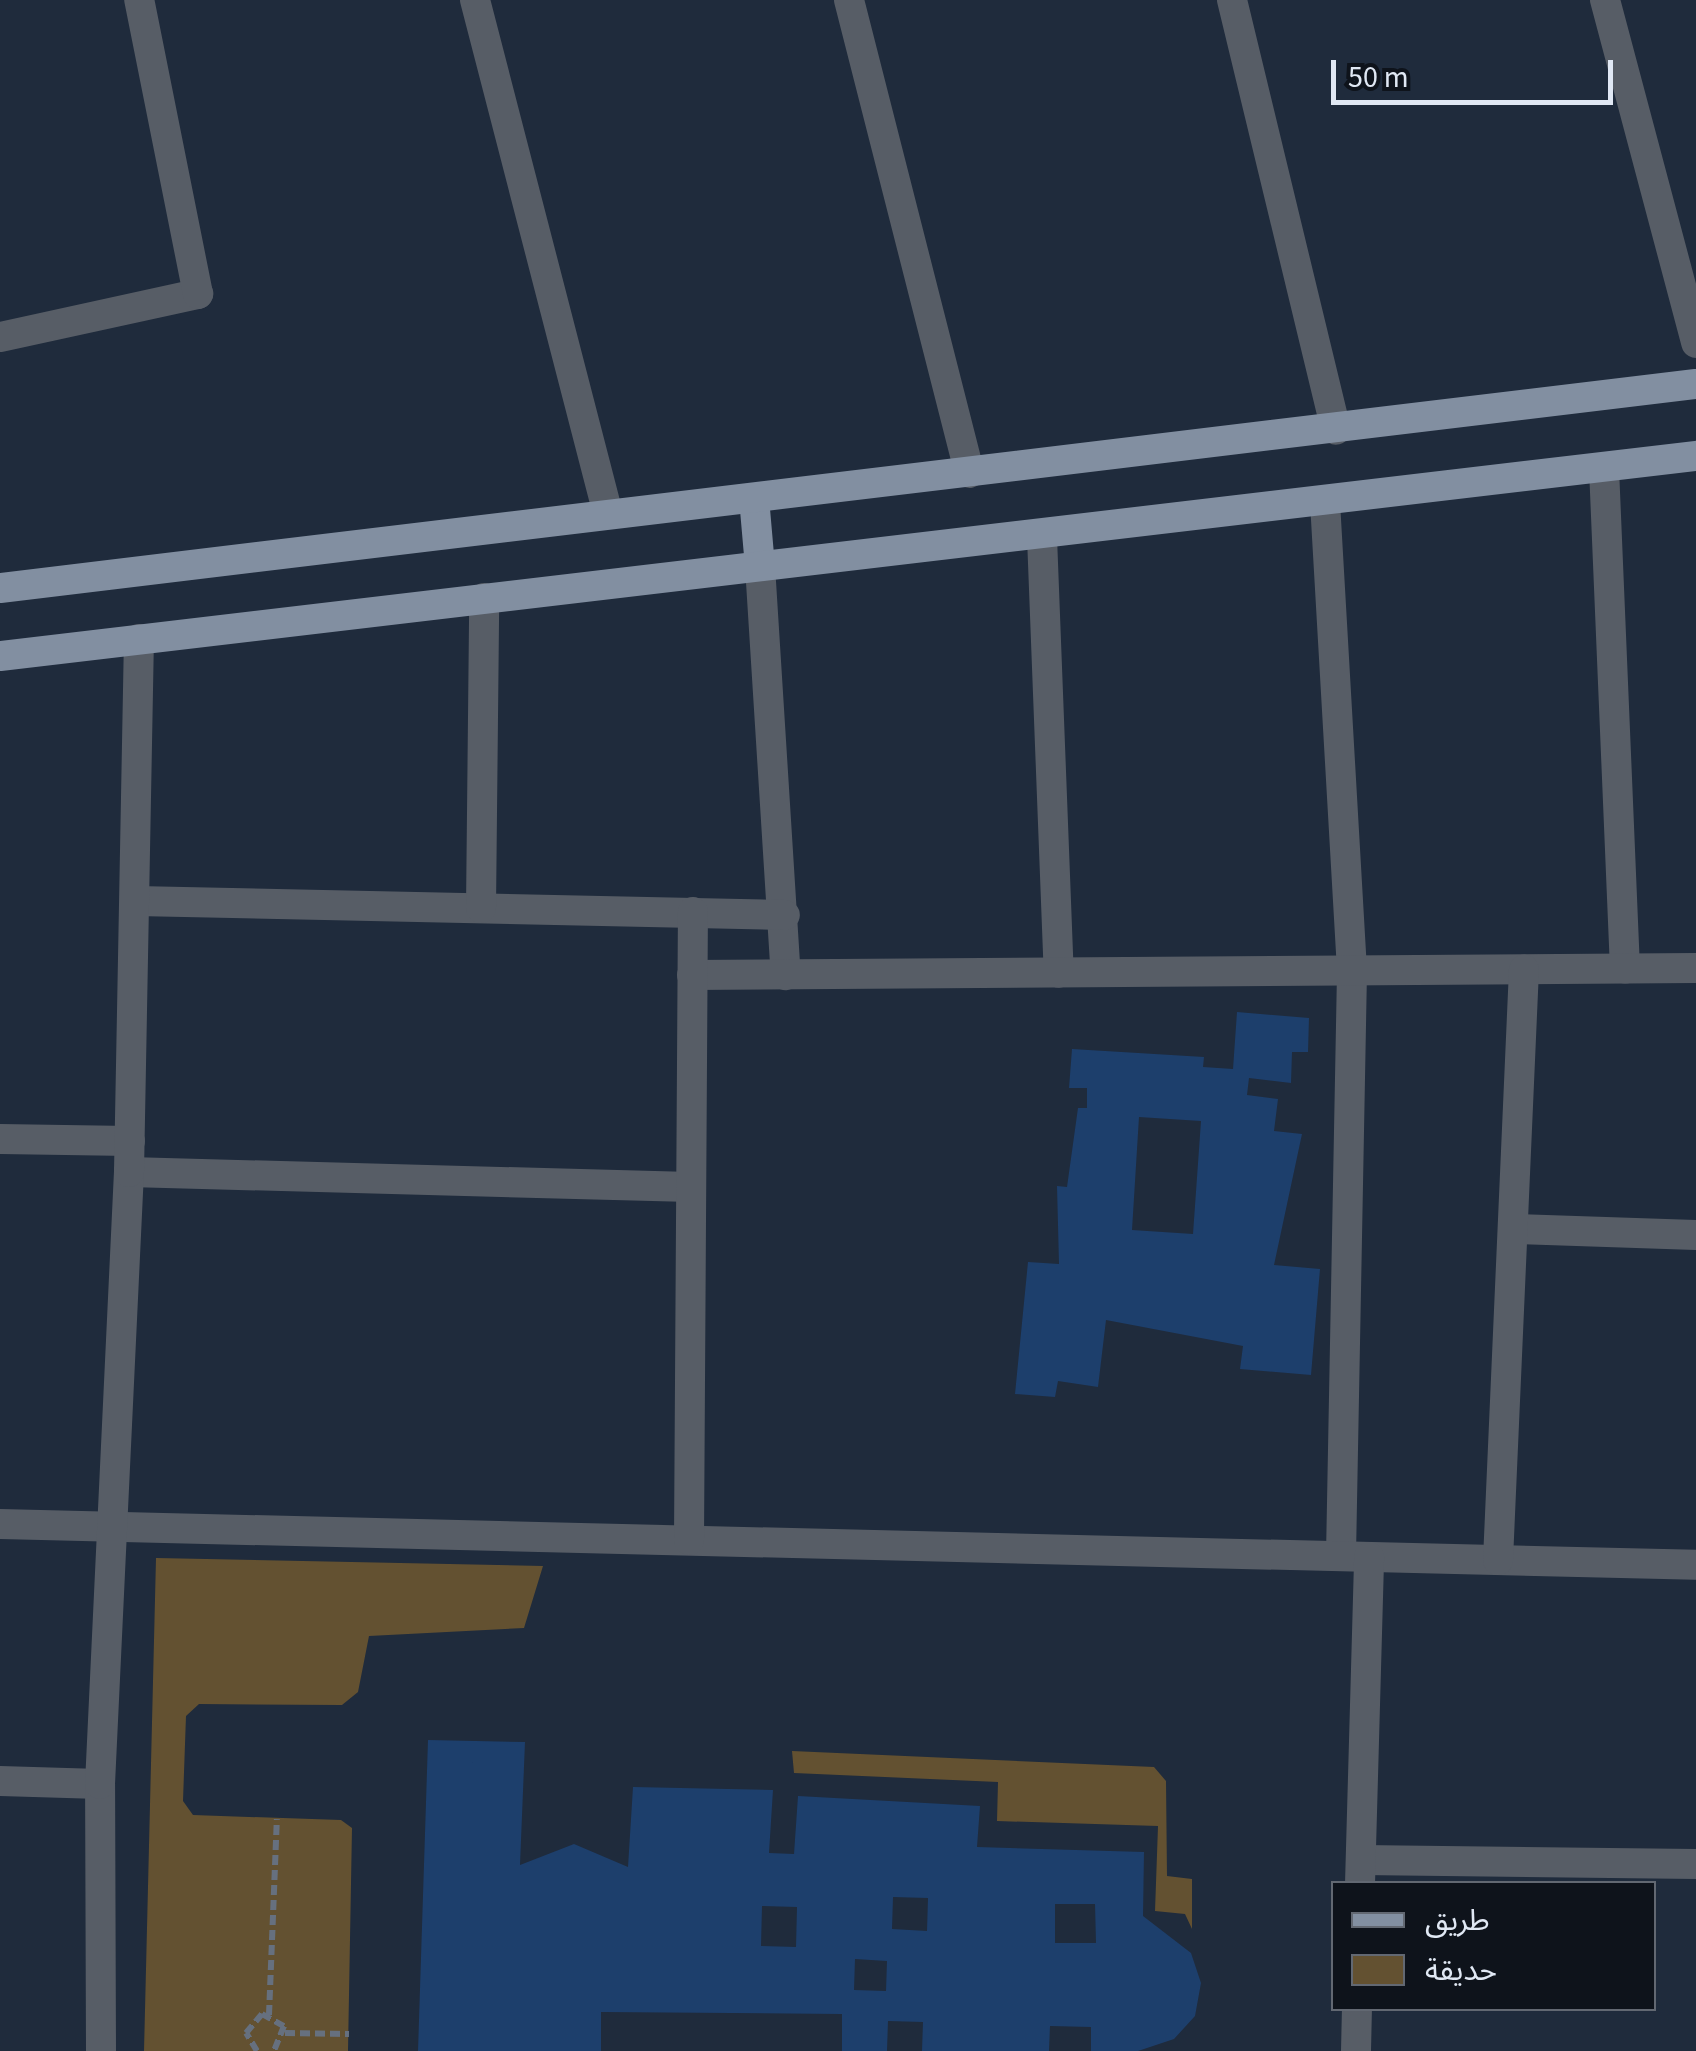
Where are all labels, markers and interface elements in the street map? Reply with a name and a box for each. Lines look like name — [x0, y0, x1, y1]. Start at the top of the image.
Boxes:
scale bar — [1336, 40, 1618, 102]
text: 50 m — [1348, 56, 1409, 99]
legend — [1331, 1881, 1656, 2011]
text: طريق — [1425, 1899, 1490, 1942]
text: حديقة — [1425, 1949, 1497, 1992]

